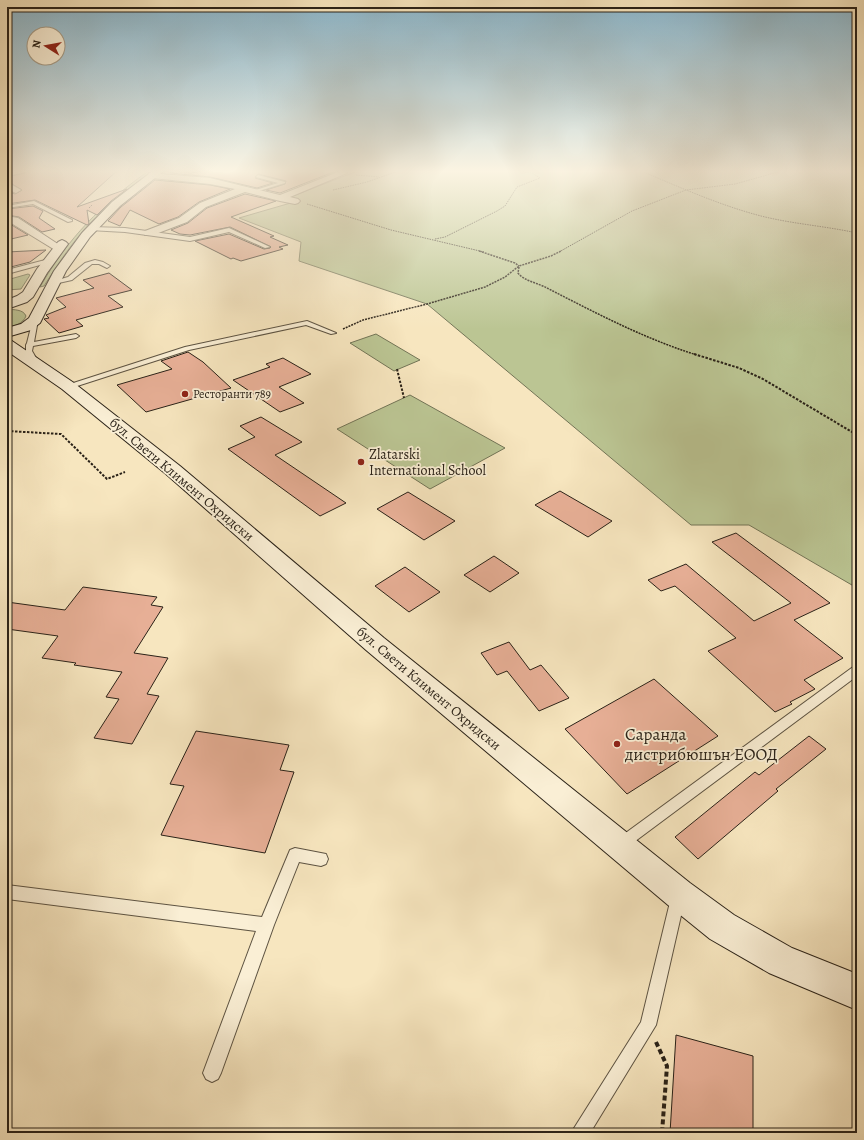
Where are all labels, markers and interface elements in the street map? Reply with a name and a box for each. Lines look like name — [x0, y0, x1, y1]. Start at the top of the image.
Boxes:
north arrow — [26, 26, 66, 66]
text: N — [29, 39, 45, 50]
place label: Ресторанти 789 — [193, 386, 271, 402]
marker: Ресторанти 789 — [180, 389, 190, 399]
street label: бул. Свети Климент Охридски — [105, 413, 258, 546]
place label: Zlatarski International School — [369, 445, 486, 480]
marker: Zlatarski International School — [356, 457, 366, 467]
street label: бул. Свети Климент Охридски — [352, 622, 505, 755]
place label: Саранда дистрибюшън ЕООД — [624, 723, 778, 766]
marker: Саранда дистрибюшън ЕООД — [612, 739, 622, 749]

